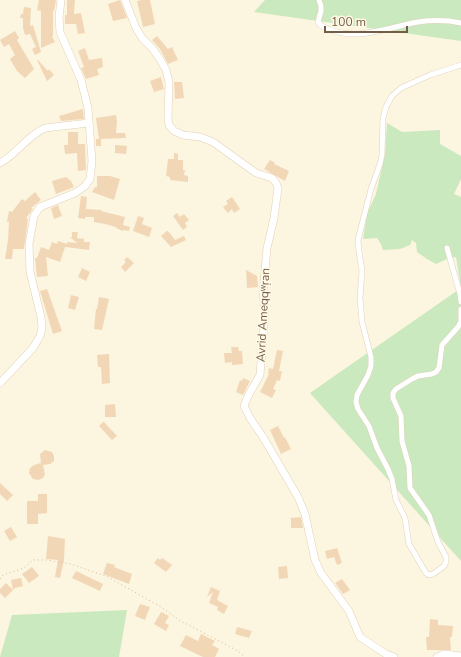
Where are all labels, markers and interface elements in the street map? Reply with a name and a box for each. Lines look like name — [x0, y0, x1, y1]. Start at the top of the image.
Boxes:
scale bar — [325, 8, 407, 34]
text: 100 m — [331, 14, 366, 30]
street label: Avrid Ameqqʷṛan — [253, 267, 273, 363]

